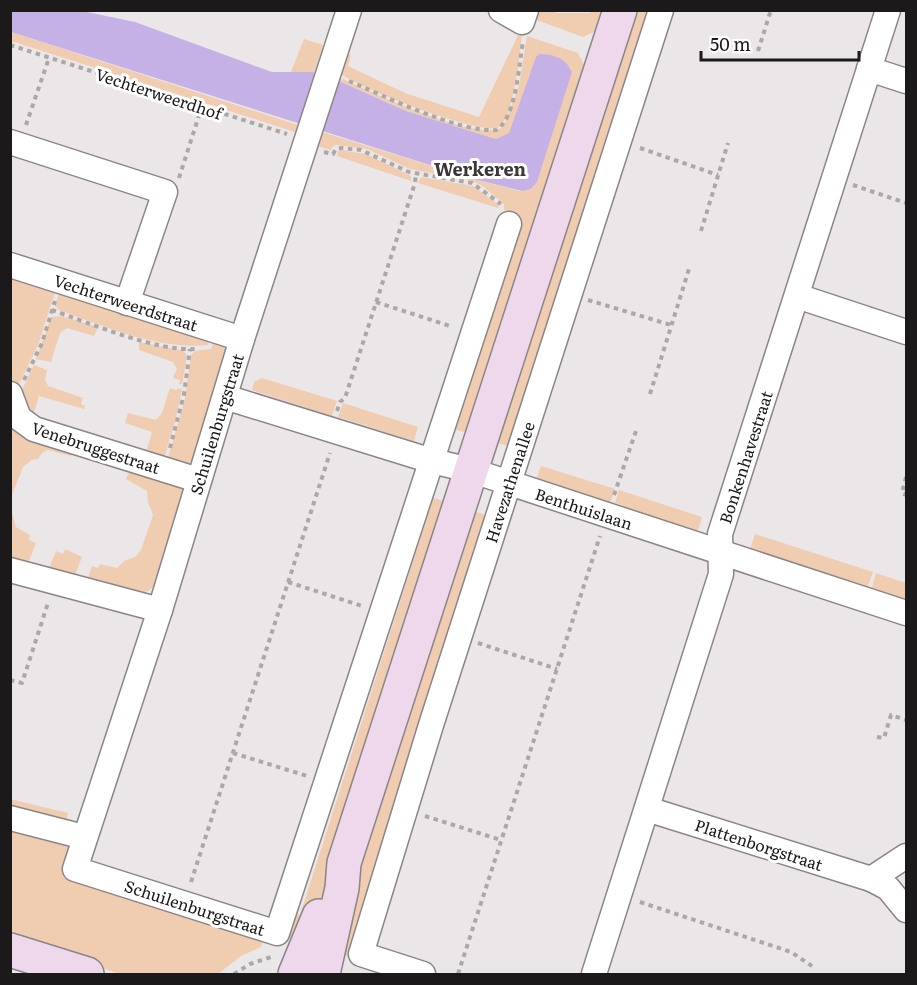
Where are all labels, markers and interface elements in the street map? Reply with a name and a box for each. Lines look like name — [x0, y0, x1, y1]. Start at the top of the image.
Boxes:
scale bar — [701, 24, 858, 62]
text: 50 m — [710, 30, 751, 57]
street label: Vechterweerdhof — [93, 61, 227, 125]
district label: Werkeren — [434, 155, 526, 182]
street label: Vechterweerdstraat — [51, 267, 201, 337]
street label: Schuilenburgstraat — [183, 350, 249, 498]
street label: Bonkenhavestraat — [712, 387, 778, 527]
street label: Venebruggestraat — [29, 415, 164, 479]
street label: Havezathenallee — [478, 418, 540, 546]
street label: Benthuislaan — [532, 481, 636, 535]
street label: Plattenborgstraat — [692, 812, 827, 876]
street label: Schuilenburgstraat — [122, 873, 269, 941]

